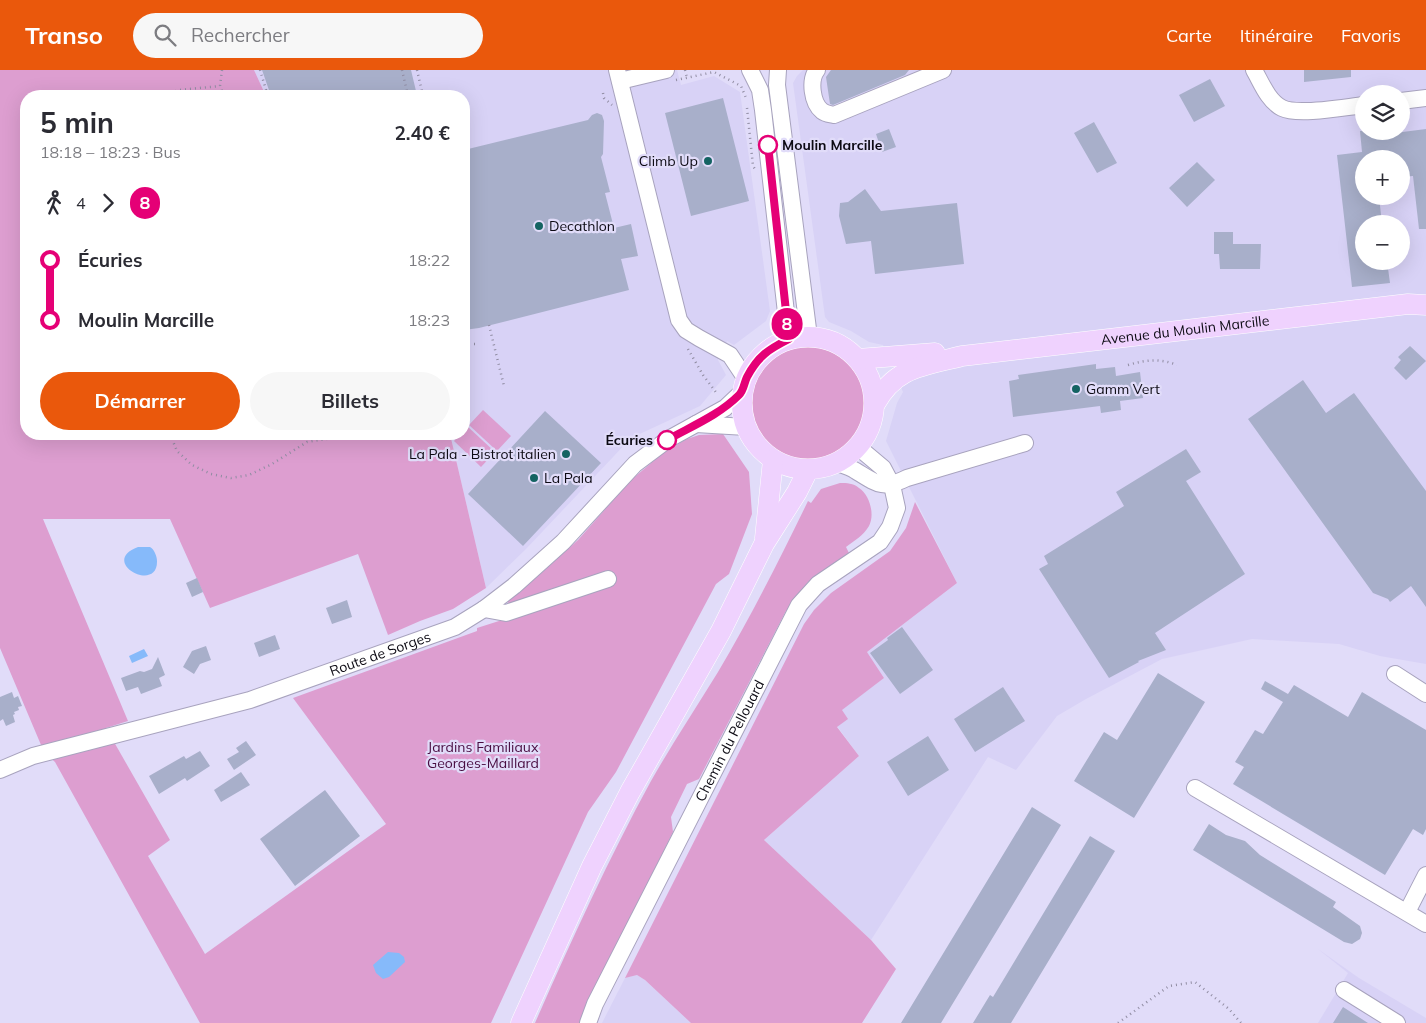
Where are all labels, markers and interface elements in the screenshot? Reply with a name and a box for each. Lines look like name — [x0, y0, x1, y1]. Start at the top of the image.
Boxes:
search box — [133, 13, 483, 58]
text: Transo — [25, 20, 103, 50]
icon: search — [151, 21, 179, 49]
text: Rechercher — [191, 23, 290, 47]
text: Carte — [1166, 24, 1212, 47]
text: Itinéraire — [1240, 24, 1313, 47]
text: Favoris — [1341, 24, 1401, 47]
map controls — [1355, 85, 1410, 270]
button: layers — [1355, 85, 1410, 140]
text: 5 min — [40, 105, 114, 140]
text: 2.40 € — [394, 121, 450, 145]
marker: Moulin Marcille — [758, 135, 778, 155]
place label: Moulin Marcille — [782, 136, 883, 154]
text: 18:18 – 18:23 · Bus — [40, 142, 181, 162]
button: + — [1355, 150, 1410, 205]
place label: Climb Up — [639, 152, 698, 170]
marker: Climb Up — [702, 155, 714, 167]
icon: walk — [40, 189, 68, 217]
icon: forward — [94, 189, 122, 217]
text: 8 — [140, 191, 150, 214]
text: 4 — [76, 193, 86, 213]
button: − — [1355, 215, 1410, 270]
place label: Decathlon — [549, 217, 615, 235]
marker: Decathlon — [533, 220, 545, 232]
text: Écuries — [78, 248, 143, 272]
text: 18:22 — [408, 250, 450, 270]
text: Moulin Marcille — [78, 308, 214, 332]
line badge: 8 — [771, 308, 803, 340]
text: 18:23 — [408, 310, 450, 330]
street label: Avenue du Moulin Marcille — [1100, 311, 1270, 349]
text: 8 — [782, 312, 792, 335]
button: Démarrer — [40, 372, 240, 430]
button: Billets — [250, 372, 450, 430]
place label: Gamm Vert — [1086, 380, 1160, 398]
marker: Gamm Vert — [1070, 383, 1082, 395]
marker: Écuries — [657, 430, 677, 450]
place label: Écuries — [605, 431, 653, 449]
place label: La Pala - Bistrot italien — [409, 445, 556, 463]
marker: La Pala - Bistrot italien — [560, 448, 572, 460]
place label: La Pala — [544, 469, 593, 487]
marker: La Pala — [528, 472, 540, 484]
street label: Route de Sorges — [327, 627, 433, 680]
street label: Chemin du Pellouard — [691, 677, 768, 804]
park label: Jardins Familiaux Georges-Maillard — [427, 738, 539, 772]

